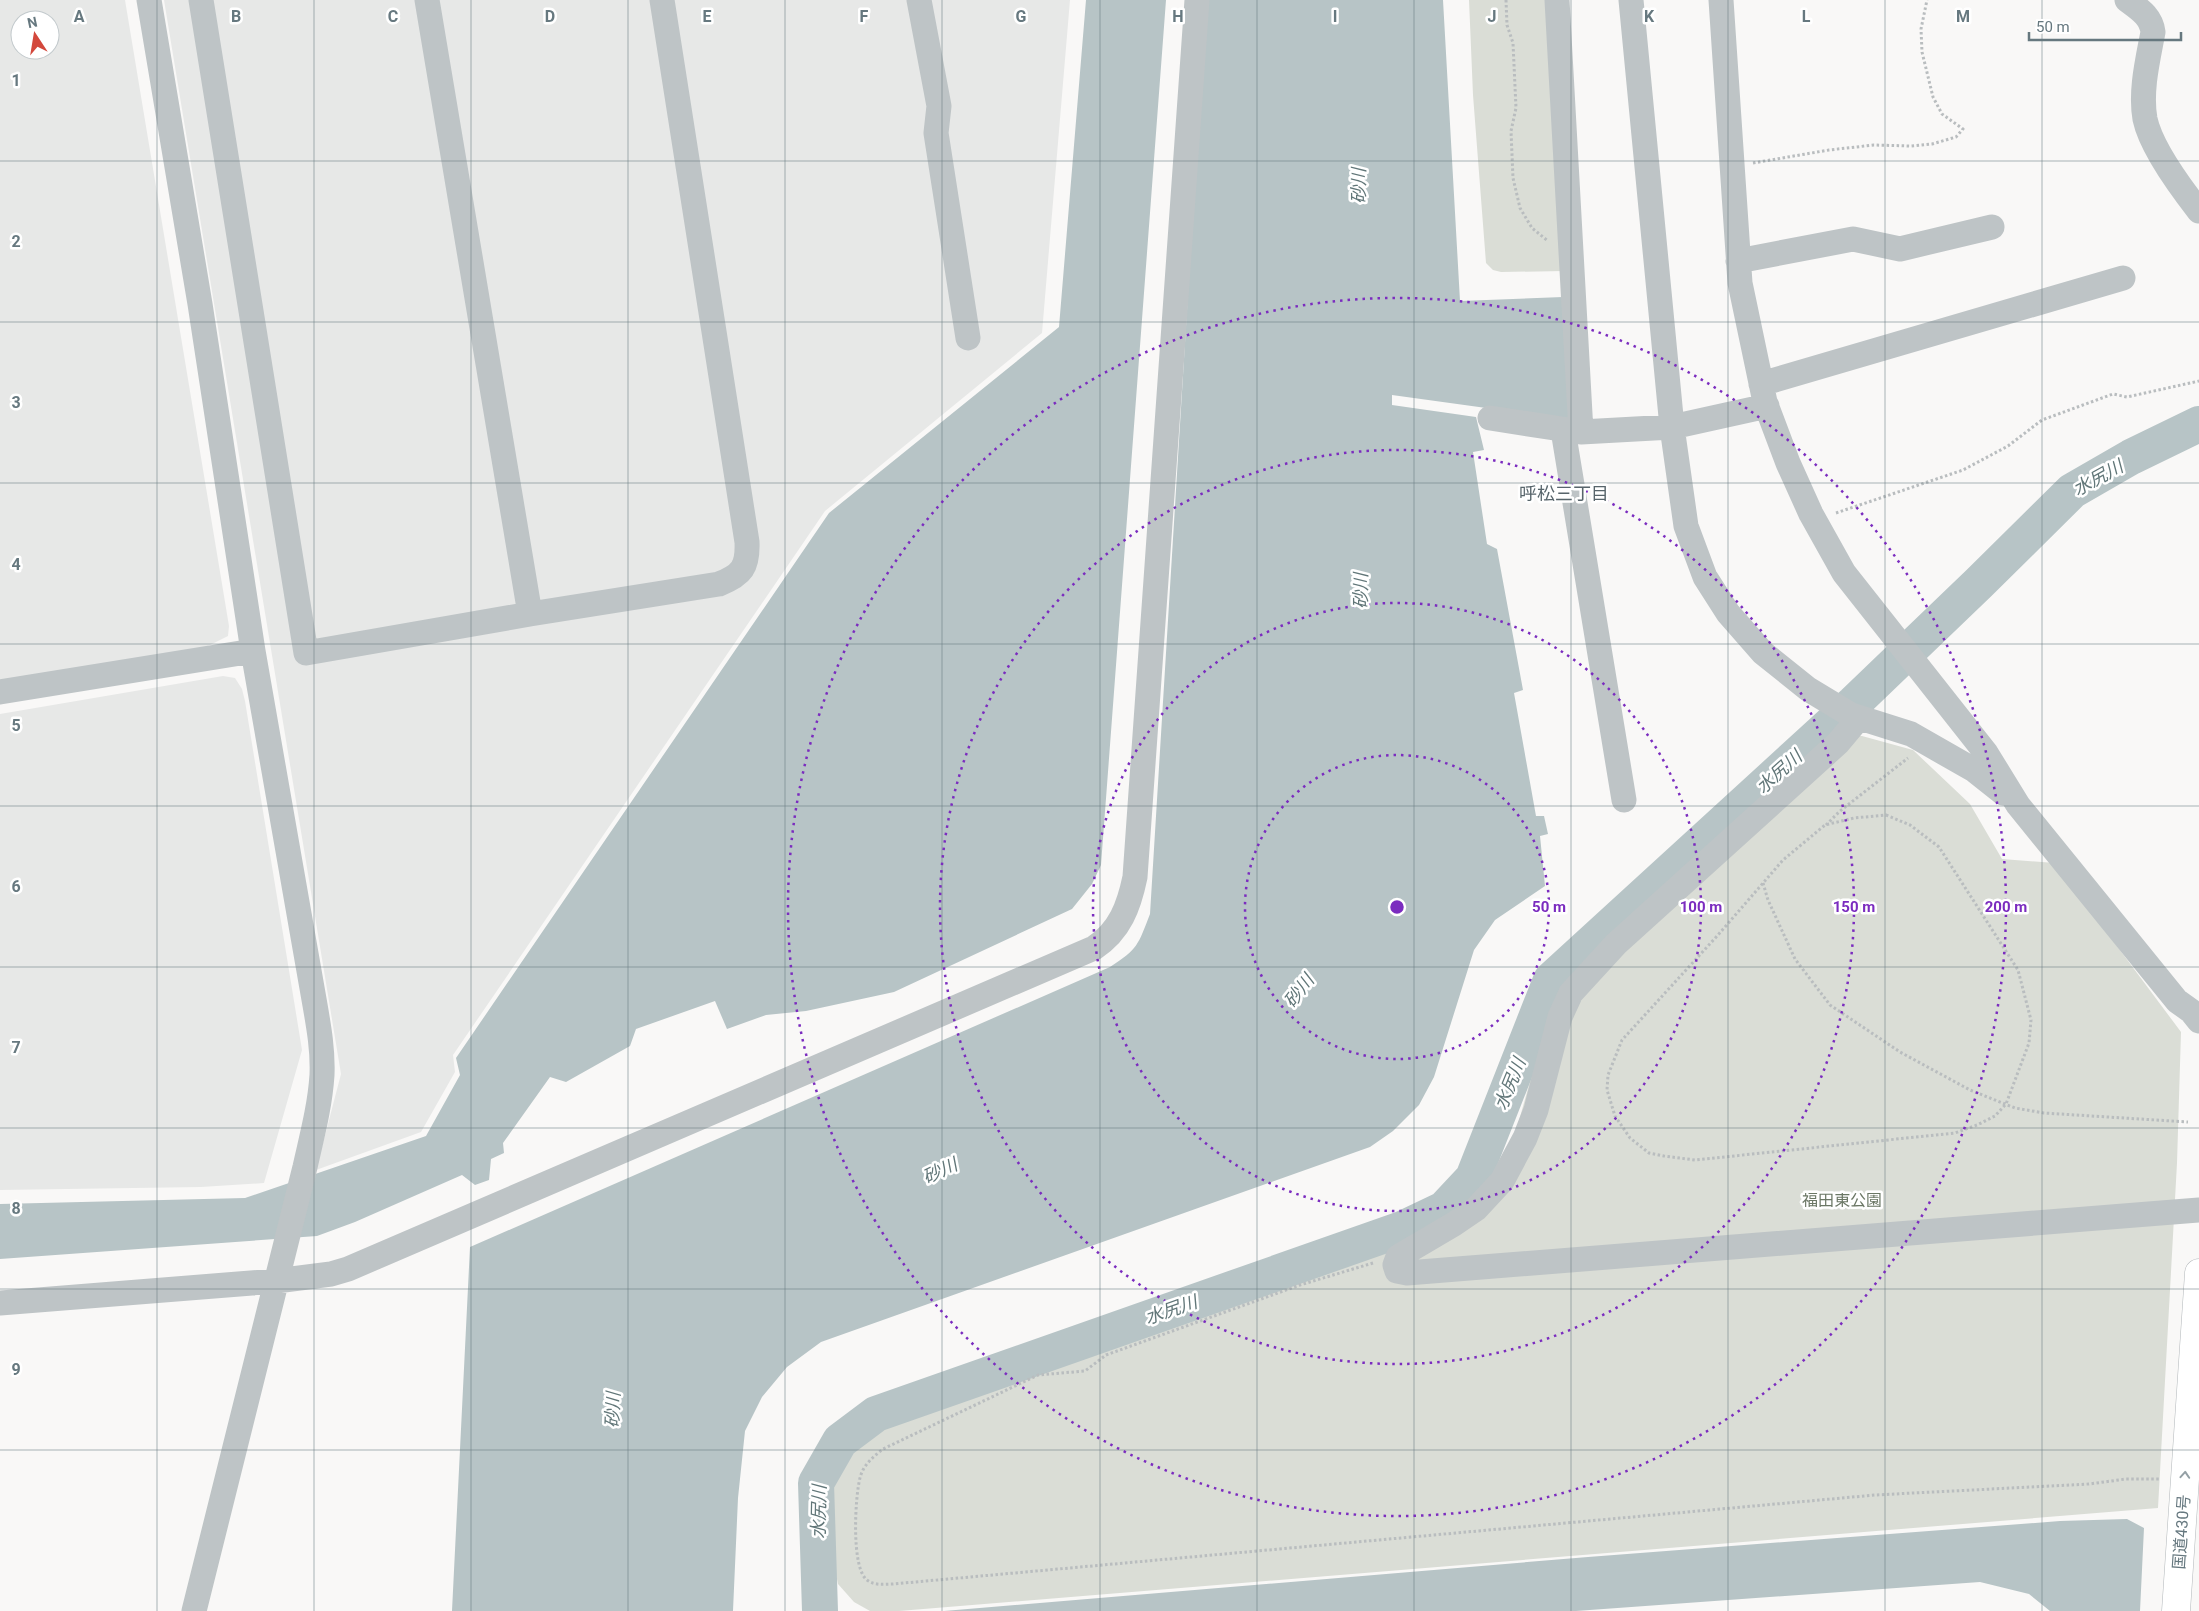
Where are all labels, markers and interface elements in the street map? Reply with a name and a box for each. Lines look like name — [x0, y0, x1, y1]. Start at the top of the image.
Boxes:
text: A — [74, 7, 85, 26]
text: B — [231, 7, 241, 26]
text: C — [388, 7, 398, 26]
text: D — [545, 7, 555, 26]
text: E — [703, 7, 712, 26]
text: F — [860, 7, 869, 26]
text: G — [1016, 7, 1027, 26]
text: H — [1172, 7, 1184, 26]
text: I — [1333, 7, 1337, 26]
text: J — [1488, 7, 1496, 26]
text: K — [1644, 7, 1655, 26]
text: L — [1802, 7, 1811, 26]
text: M — [1956, 7, 1970, 26]
north arrow — [10, 10, 60, 60]
scale bar — [2029, 10, 2182, 42]
text: N — [26, 13, 39, 31]
text: 50 m — [2036, 18, 2070, 36]
text: 1 — [11, 71, 21, 90]
water label: 砂川 — [1348, 166, 1369, 204]
text: 2 — [11, 232, 21, 251]
text: 3 — [11, 393, 21, 412]
water label: 水尻川 — [2069, 454, 2128, 500]
district label: 呼松三丁目 — [1519, 483, 1609, 504]
text: 4 — [11, 555, 21, 574]
water label: 砂川 — [1350, 571, 1371, 609]
text: 5 — [11, 716, 21, 735]
water label: 水尻川 — [1752, 744, 1807, 797]
text: 6 — [11, 877, 21, 896]
centre of rings — [1388, 898, 1406, 916]
text: 50 m — [1532, 898, 1566, 916]
text: 100 m — [1680, 898, 1722, 916]
text: 150 m — [1833, 898, 1875, 916]
text: 200 m — [1985, 898, 2027, 916]
water label: 砂川 — [1279, 968, 1319, 1011]
text: 7 — [11, 1038, 21, 1057]
water label: 水尻川 — [1490, 1053, 1530, 1113]
water label: 砂川 — [919, 1153, 962, 1188]
park label: 福田東公園 — [1802, 1191, 1882, 1210]
text: 8 — [11, 1199, 21, 1218]
water label: 水尻川 — [1142, 1290, 1202, 1328]
text: 9 — [11, 1360, 21, 1379]
water label: 砂川 — [601, 1390, 624, 1428]
one-way arrow — [2180, 1471, 2191, 1479]
water label: 水尻川 — [808, 1483, 830, 1539]
street label: 国道430号 — [2169, 1494, 2194, 1570]

